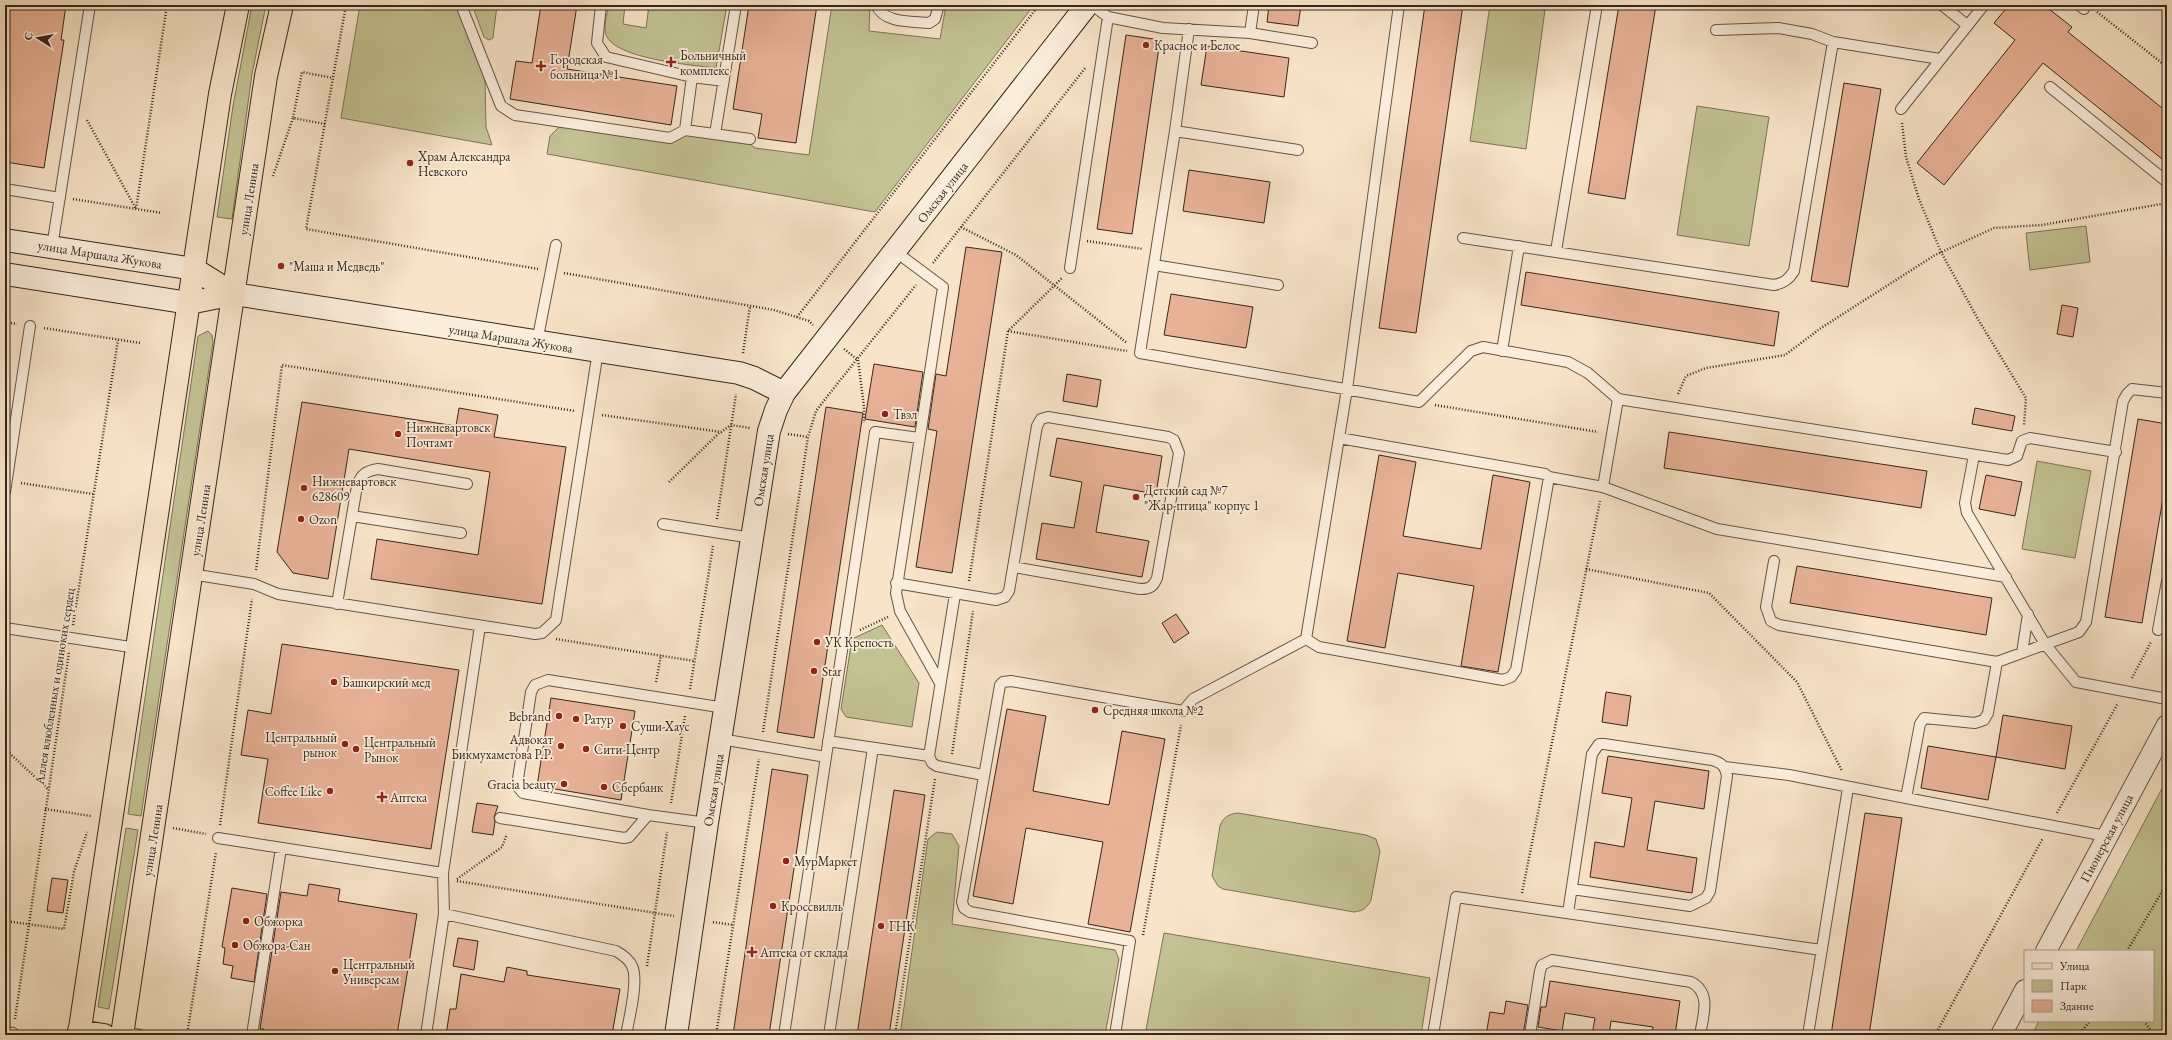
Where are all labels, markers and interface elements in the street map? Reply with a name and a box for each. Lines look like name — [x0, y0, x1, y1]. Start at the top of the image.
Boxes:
north arrow — [18, 18, 58, 58]
text: С — [21, 31, 36, 41]
place label: Красное и Белое — [1154, 37, 1240, 54]
marker: Красное и Белое — [1141, 40, 1151, 50]
place label: Больничный комплекс — [680, 47, 746, 79]
place label: Городская больница №1 — [550, 51, 619, 83]
marker: Больничный комплекс — [665, 56, 677, 68]
marker: Городская больница №1 — [535, 60, 547, 72]
place label: Храм Александра Невского — [417, 148, 511, 180]
marker: Храм Александра Невского — [405, 158, 415, 168]
street label: Омская улица — [913, 158, 972, 226]
street label: улица Ленина — [234, 161, 263, 236]
street label: улица Маршала Жукова — [37, 236, 164, 273]
place label: "Маша и Медведь" — [289, 258, 385, 275]
marker: "Маша и Медведь" — [276, 261, 286, 271]
street label: улица Маршала Жукова — [448, 320, 575, 357]
place label: Твэл — [893, 406, 917, 423]
marker: Твэл — [880, 409, 890, 419]
place label: Нижневартовск Почтамт — [406, 419, 491, 451]
marker: Нижневартовск Почтамт — [393, 429, 403, 439]
street label: Омская улица — [749, 432, 778, 508]
place label: Нижневартовск 628609 — [312, 473, 397, 505]
street label: улица Ленина — [186, 482, 215, 557]
place label: Детский сад №7 "Жар-птица" корпус 1 — [1144, 482, 1259, 514]
marker: Нижневартовск 628609 — [299, 483, 309, 493]
marker: Детский сад №7 "Жар-птица" корпус 1 — [1131, 492, 1141, 502]
place label: Ozon — [309, 511, 337, 528]
marker: Ozon — [296, 514, 306, 524]
street label: Аллея влюбленных и одиноких сердец — [30, 586, 79, 787]
place label: УК Крепость — [824, 634, 894, 651]
marker: УК Крепость — [812, 637, 822, 647]
place label: Star — [822, 663, 842, 680]
marker: Star — [809, 666, 819, 676]
place label: Башкирский мед — [342, 674, 430, 691]
marker: Башкирский мед — [329, 677, 339, 687]
place label: Средняя школа №2 — [1103, 702, 1204, 719]
marker: Средняя школа №2 — [1090, 705, 1100, 715]
place label: Bebrand — [509, 708, 551, 725]
marker: Bebrand — [554, 711, 564, 721]
place label: Ратур — [584, 711, 614, 728]
marker: Ратур — [571, 714, 581, 724]
place label: Суши-Хаус — [631, 718, 690, 735]
marker: Суши-Хаус — [618, 721, 628, 731]
place label: Центральный рынок — [265, 729, 338, 761]
place label: Адвокат Бикмухаметова Р.Р. — [451, 731, 554, 763]
place label: Центральный Рынок — [364, 734, 436, 766]
marker: Центральный рынок — [340, 739, 350, 749]
marker: Адвокат Бикмухаметова Р.Р. — [556, 741, 566, 751]
place label: Сити-Центр — [594, 741, 660, 758]
marker: Центральный Рынок — [351, 744, 361, 754]
marker: Сити-Центр — [581, 744, 591, 754]
street label: Омская улица — [699, 752, 728, 828]
place label: Gracia beauty — [487, 776, 556, 793]
marker: Gracia beauty — [559, 779, 569, 789]
place label: Сбербанк — [612, 779, 664, 796]
marker: Сбербанк — [599, 782, 609, 792]
place label: Coffee Like — [265, 783, 322, 800]
marker: Coffee Like — [325, 786, 335, 796]
place label: Аптека — [389, 789, 428, 806]
street label: Пионерская улица — [2076, 790, 2137, 885]
marker: Аптека — [377, 792, 387, 802]
street label: улица Ленина — [138, 802, 167, 877]
place label: МурМаркет — [794, 853, 858, 870]
marker: МурМаркет — [781, 856, 791, 866]
place label: Кроссвилль — [781, 898, 843, 915]
marker: Кроссвилль — [768, 901, 778, 911]
place label: Обжорка — [254, 913, 304, 930]
marker: Обжорка — [241, 916, 251, 926]
place label: ГНК — [889, 918, 915, 935]
marker: ГНК — [876, 921, 886, 931]
place label: Обжора-Сан — [243, 937, 311, 954]
marker: Обжора-Сан — [230, 940, 240, 950]
place label: Аптека от склада — [759, 944, 849, 961]
marker: Аптека от склада — [747, 947, 757, 957]
legend — [2024, 950, 2154, 1022]
place label: Центральный Универсам — [342, 956, 415, 988]
text: Улица — [2059, 958, 2090, 974]
marker: Центральный Универсам — [330, 966, 340, 976]
text: Парк — [2060, 978, 2087, 994]
text: Здание — [2060, 998, 2094, 1014]

